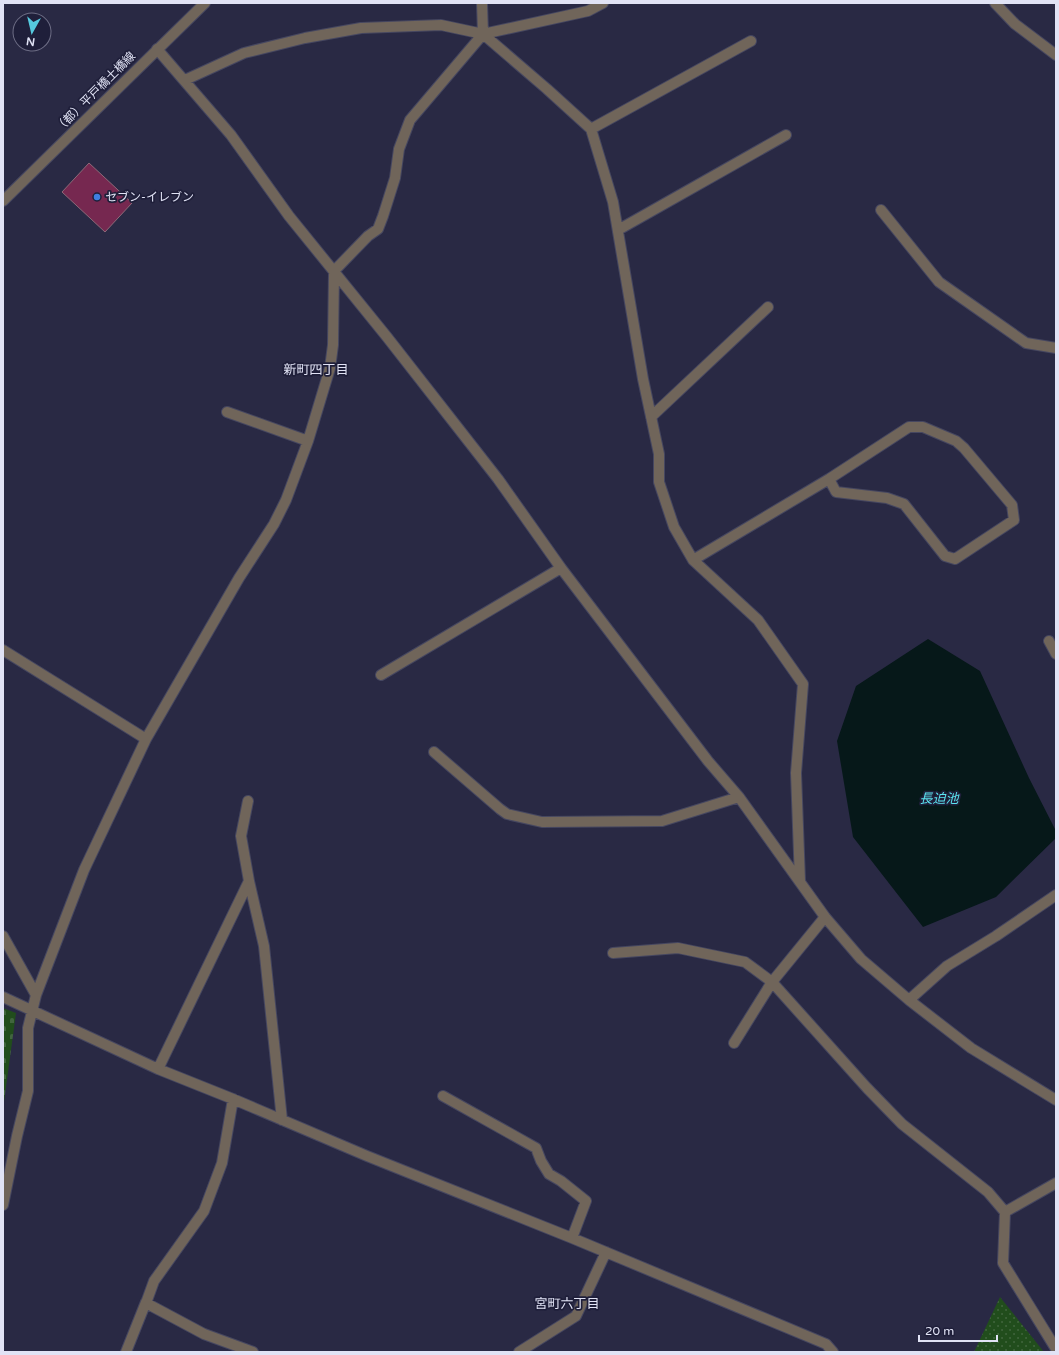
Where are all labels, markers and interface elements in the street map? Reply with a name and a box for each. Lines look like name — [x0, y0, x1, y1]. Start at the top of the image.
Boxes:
north arrow — [12, 12, 52, 52]
text: N — [25, 34, 36, 48]
street label: （都）平戸橋土橋線 — [52, 49, 138, 135]
place label: セブン-イレブン — [105, 190, 194, 204]
marker: セブン-イレブン — [92, 192, 102, 202]
district label: 新町四丁目 — [283, 362, 349, 378]
water label: 長迫池 — [919, 791, 960, 807]
district label: 宮町六丁目 — [534, 1296, 600, 1312]
scale bar — [919, 1317, 997, 1343]
text: 20 m — [925, 1324, 954, 1338]

